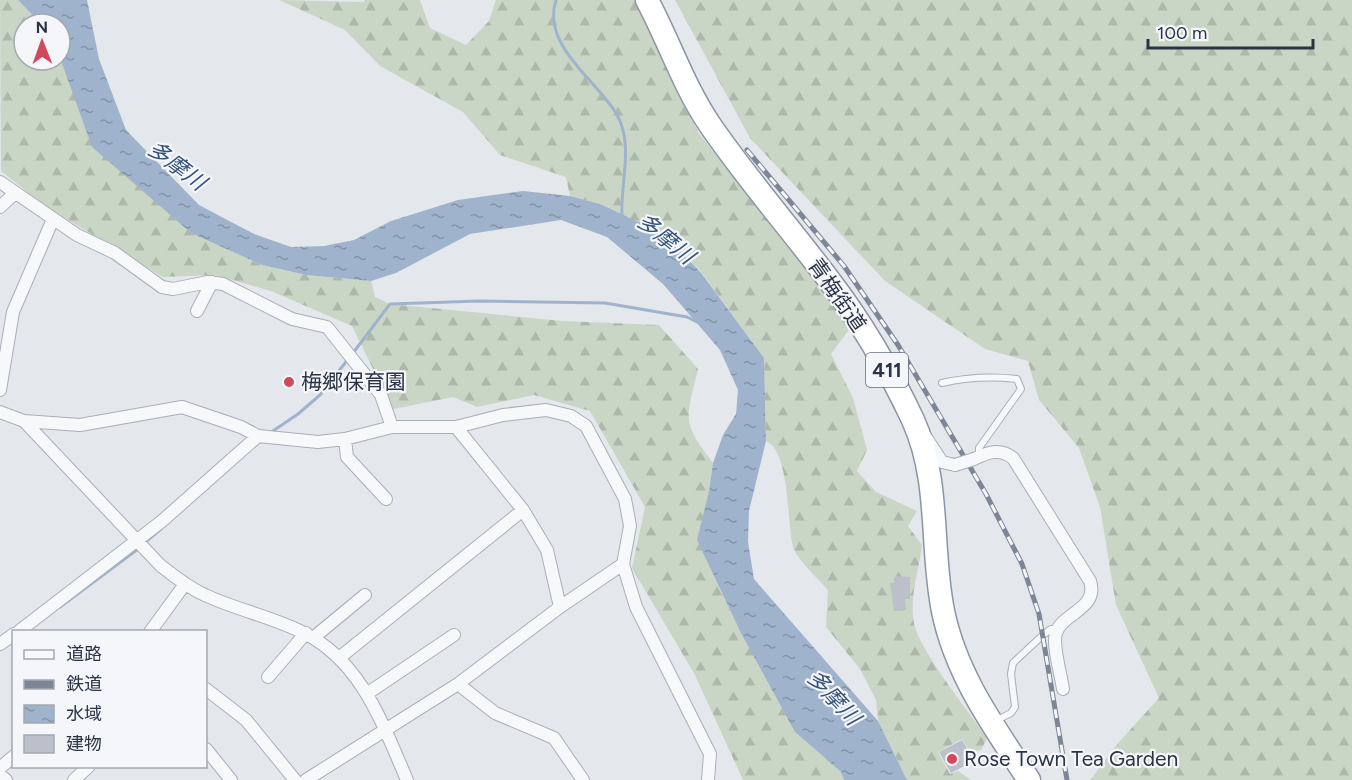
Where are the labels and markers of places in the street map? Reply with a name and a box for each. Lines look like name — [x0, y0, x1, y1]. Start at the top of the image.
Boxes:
place label: 梅郷保育園 — [301, 369, 406, 394]
marker: 梅郷保育園 — [282, 375, 296, 389]
place label: Rose Town Tea Garden — [964, 746, 1178, 771]
marker: Rose Town Tea Garden — [945, 752, 959, 766]

